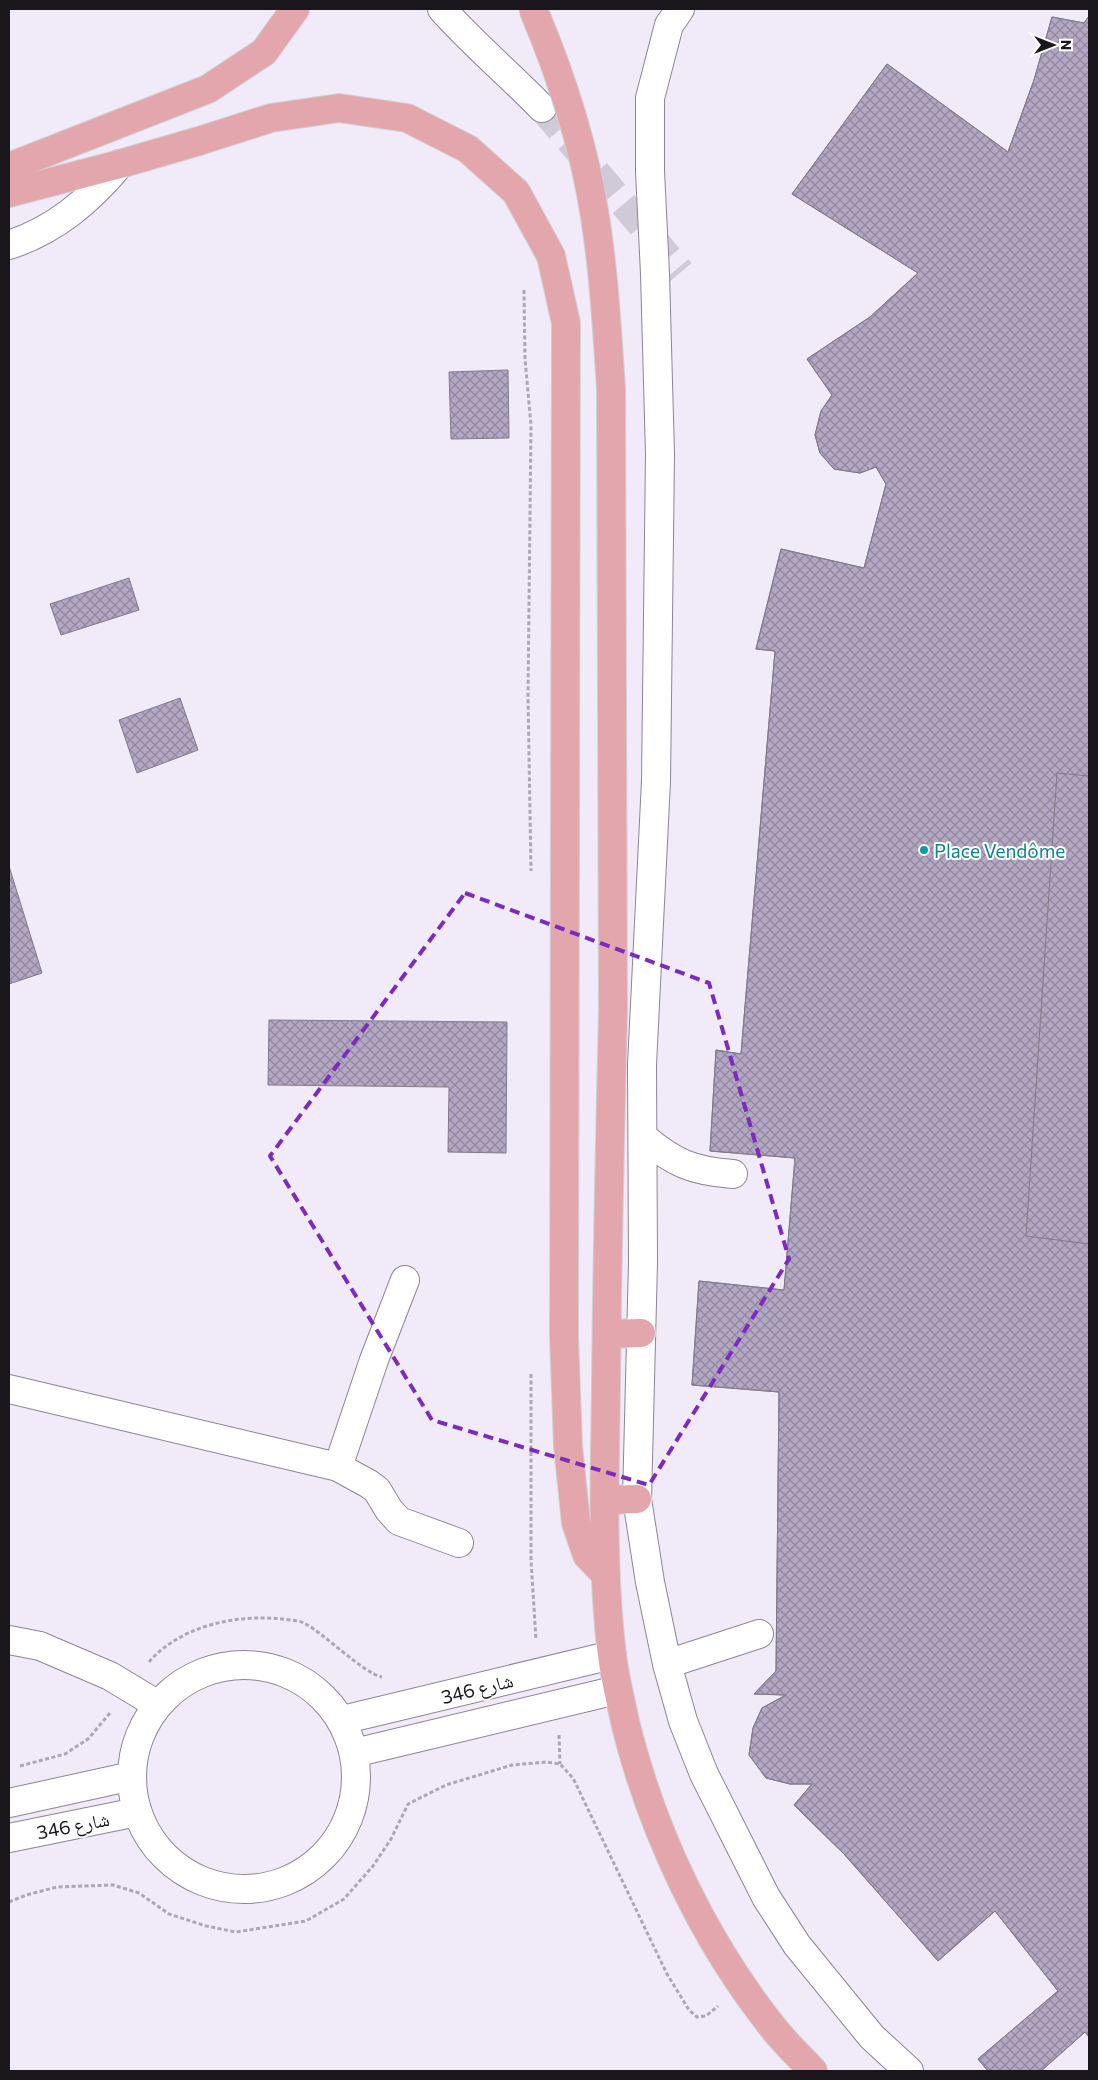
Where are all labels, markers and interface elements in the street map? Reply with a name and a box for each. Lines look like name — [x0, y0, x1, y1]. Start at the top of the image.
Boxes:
north arrow — [1028, 20, 1078, 70]
text: N — [1058, 40, 1075, 50]
place label: Place Vendôme — [934, 839, 1065, 862]
marker: Place Vendôme — [918, 844, 930, 856]
street label: شارع 346 — [439, 1668, 516, 1709]
street label: شارع 346 — [35, 1807, 111, 1844]

